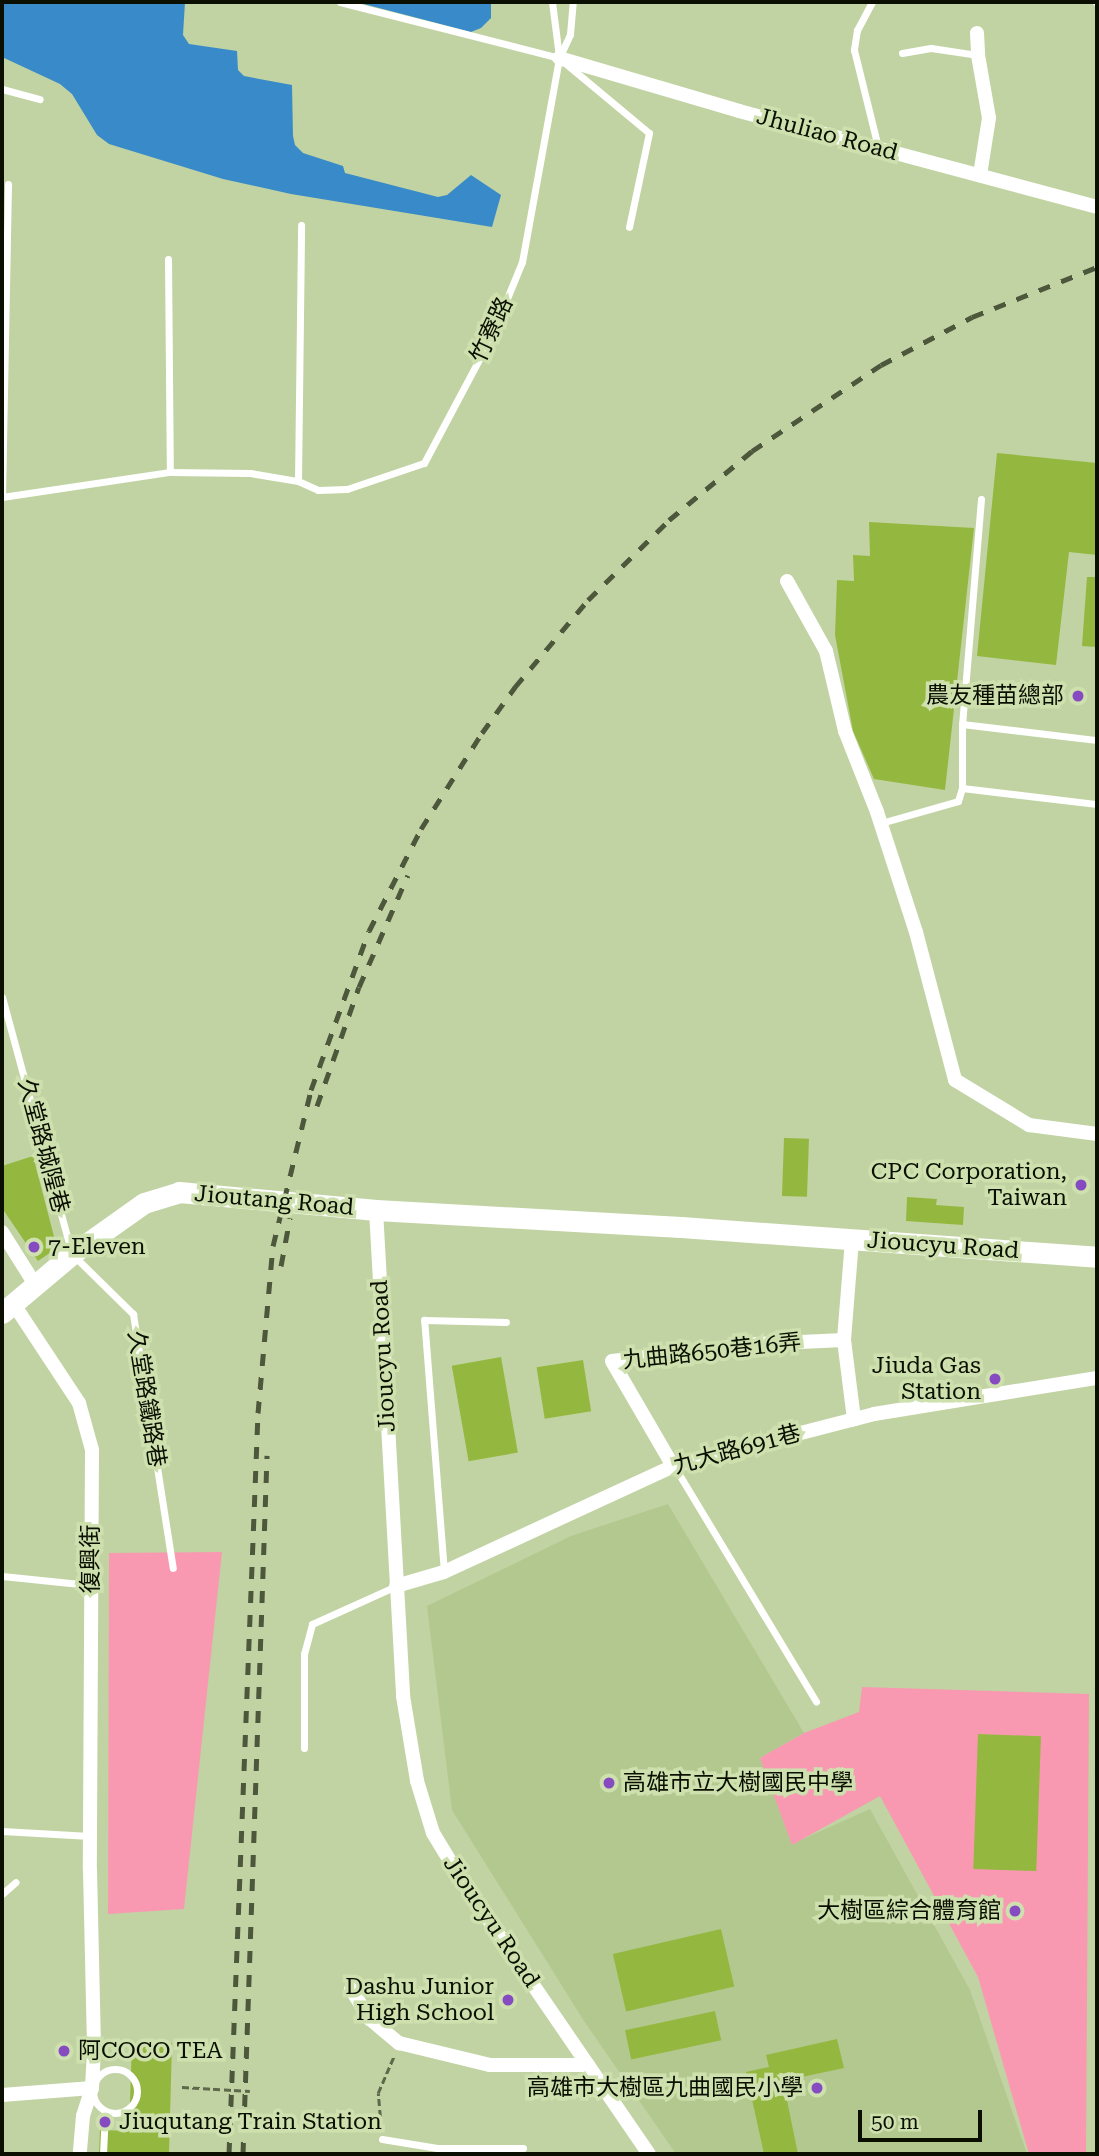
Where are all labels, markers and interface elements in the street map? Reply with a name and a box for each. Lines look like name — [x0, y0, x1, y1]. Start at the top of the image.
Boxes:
street label: Jhuliao Road — [753, 103, 901, 167]
street label: 竹寮路 — [465, 293, 519, 367]
place label: 農友種苗總部 — [926, 682, 1064, 710]
marker: 農友種苗總部 — [1070, 688, 1086, 704]
street label: 久堂路城隍巷 — [12, 1076, 74, 1216]
place label: CPC Corporation, Taiwan — [871, 1158, 1067, 1212]
marker: CPC Corporation, Taiwan — [1073, 1177, 1089, 1193]
street label: Jioutang Road — [193, 1180, 355, 1222]
street label: Jioucyu Road — [866, 1227, 1020, 1265]
place label: 7-Eleven — [48, 1233, 146, 1261]
marker: 7-Eleven — [26, 1239, 42, 1255]
street label: Jioucyu Road — [366, 1279, 402, 1433]
street label: 久堂路鐵路巷 — [122, 1329, 170, 1469]
street label: 九曲路650巷16弄 — [621, 1329, 803, 1375]
place label: Jiuda Gas Station — [872, 1352, 981, 1406]
marker: Jiuda Gas Station — [987, 1371, 1003, 1387]
street label: 九大路691巷 — [670, 1420, 804, 1480]
street label: 復興街 — [77, 1525, 105, 1593]
place label: 高雄市立大樹國民中學 — [623, 1769, 853, 1797]
marker: 高雄市立大樹國民中學 — [601, 1775, 617, 1791]
street label: Jioucyu Road — [437, 1851, 545, 1993]
place label: 大樹區綜合體育館 — [817, 1897, 1001, 1925]
marker: 大樹區綜合體育館 — [1007, 1903, 1023, 1919]
place label: Dashu Junior High School — [345, 1973, 494, 2027]
marker: Dashu Junior High School — [500, 1992, 516, 2008]
place label: 阿COCO TEA — [78, 2037, 223, 2065]
marker: 阿COCO TEA — [56, 2043, 72, 2059]
place label: 高雄市大樹區九曲國民小學 — [527, 2074, 803, 2102]
marker: 高雄市大樹區九曲國民小學 — [809, 2080, 825, 2096]
scale bar — [861, 2096, 985, 2140]
place label: Jiuqutang Train Station — [119, 2108, 382, 2136]
text: 50 m — [871, 2110, 919, 2134]
marker: Jiuqutang Train Station — [97, 2114, 113, 2130]

